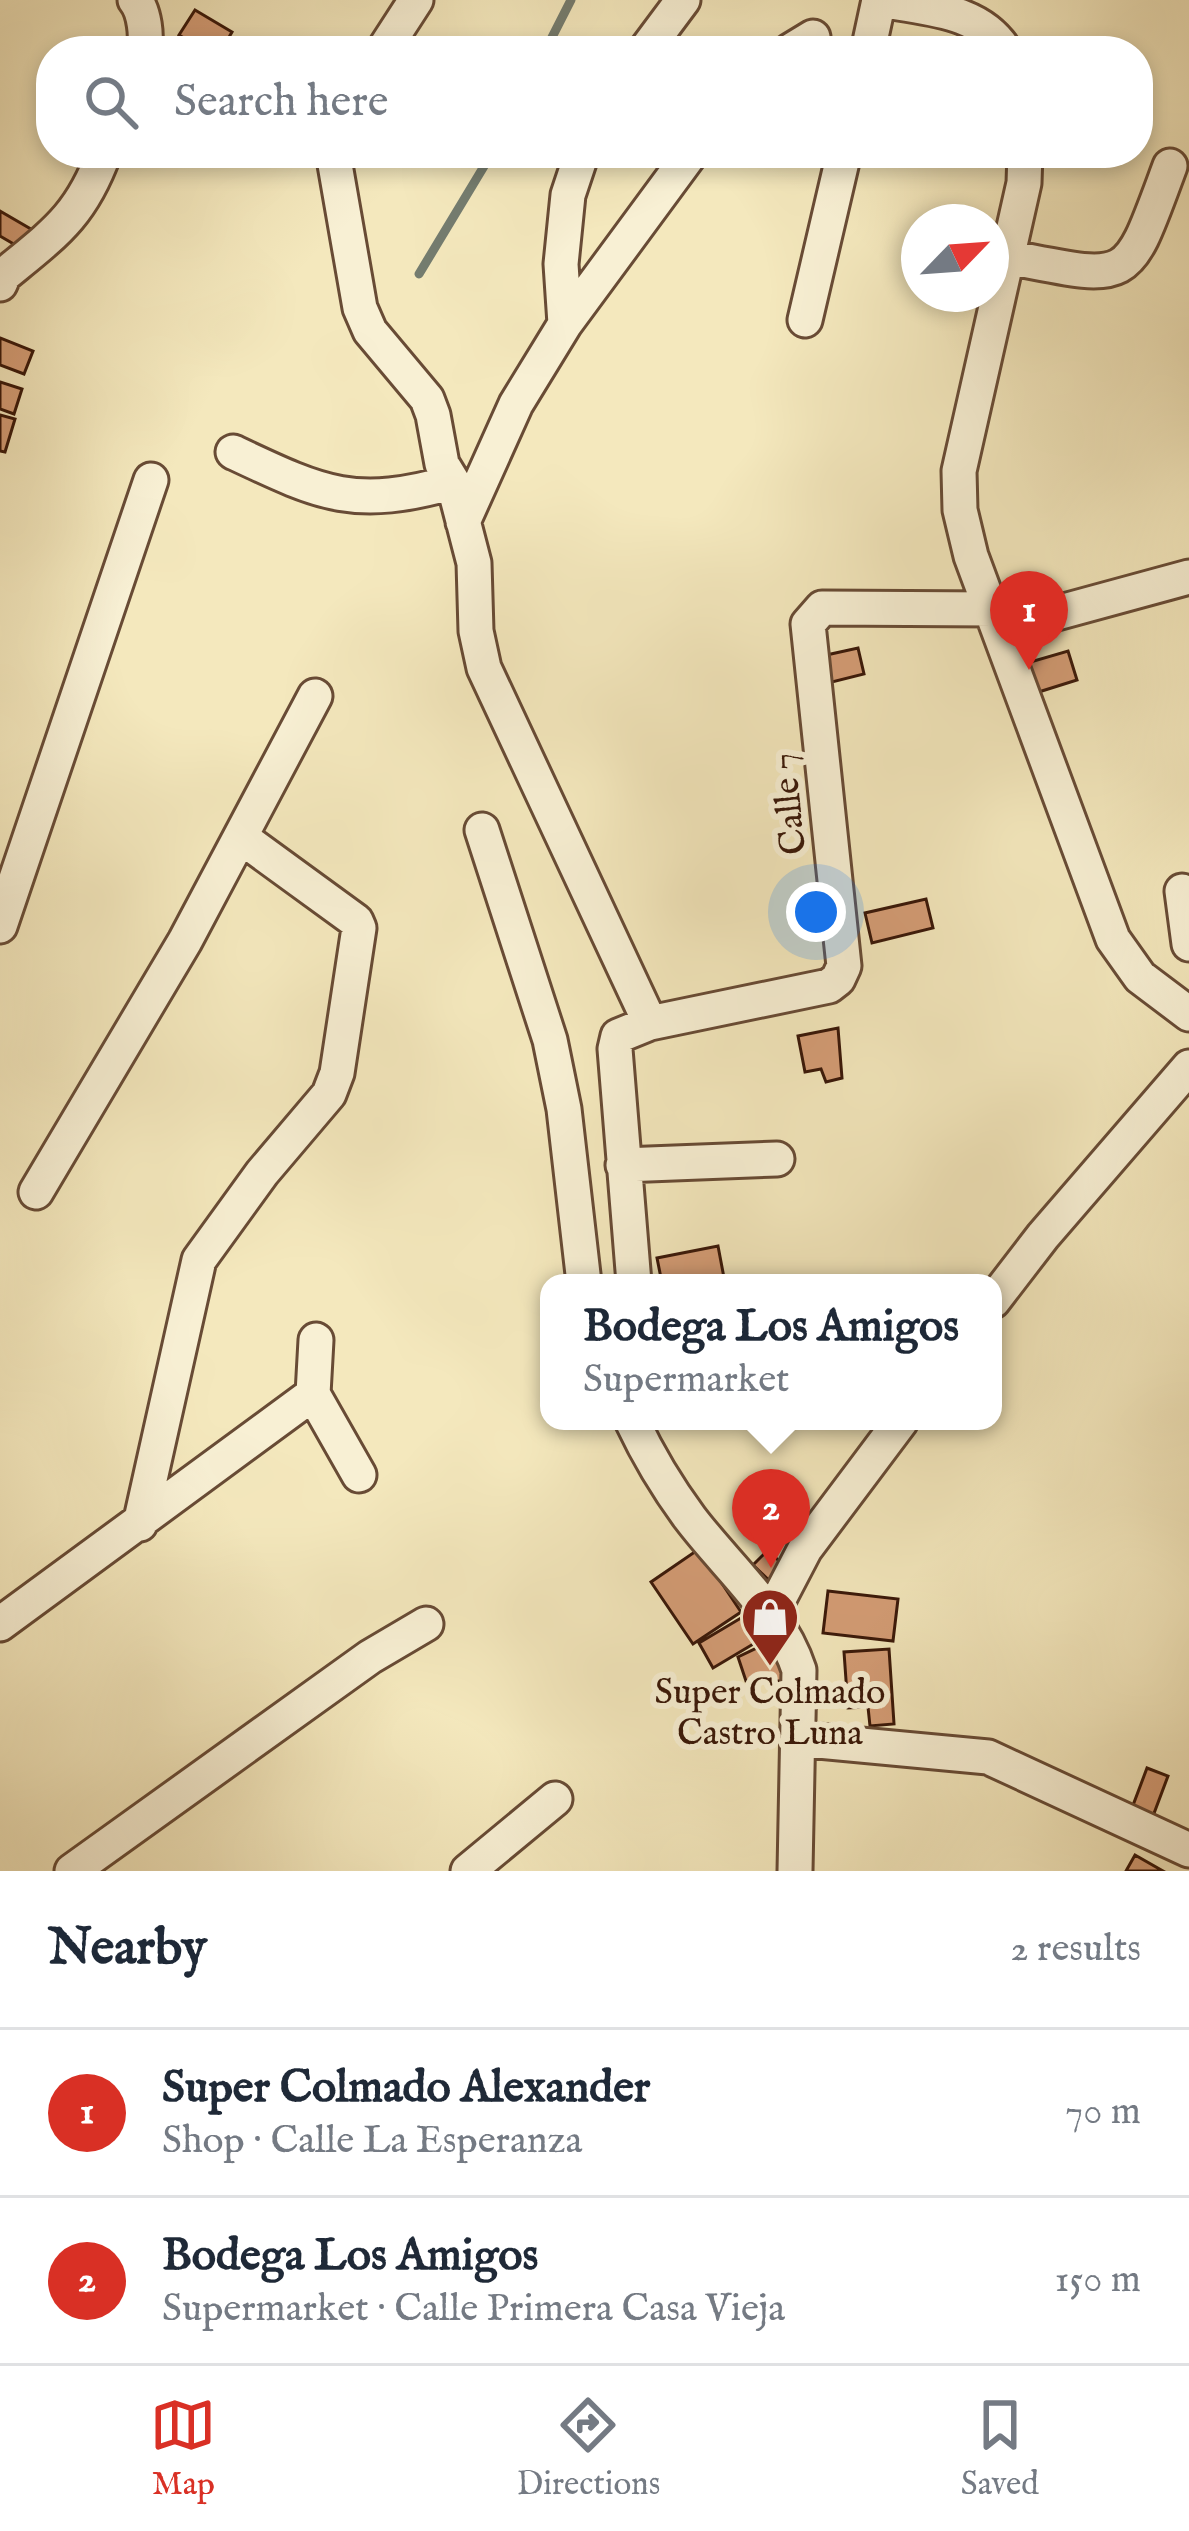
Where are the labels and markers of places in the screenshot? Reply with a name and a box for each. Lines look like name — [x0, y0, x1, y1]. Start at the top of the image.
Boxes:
pin: 1 — [990, 571, 1068, 670]
pin: 2 — [732, 1469, 810, 1568]
shop icon: Super Colmado Castro Luna — [739, 1586, 801, 1668]
place label: Super Colmado Castro Luna — [654, 1670, 886, 1757]

